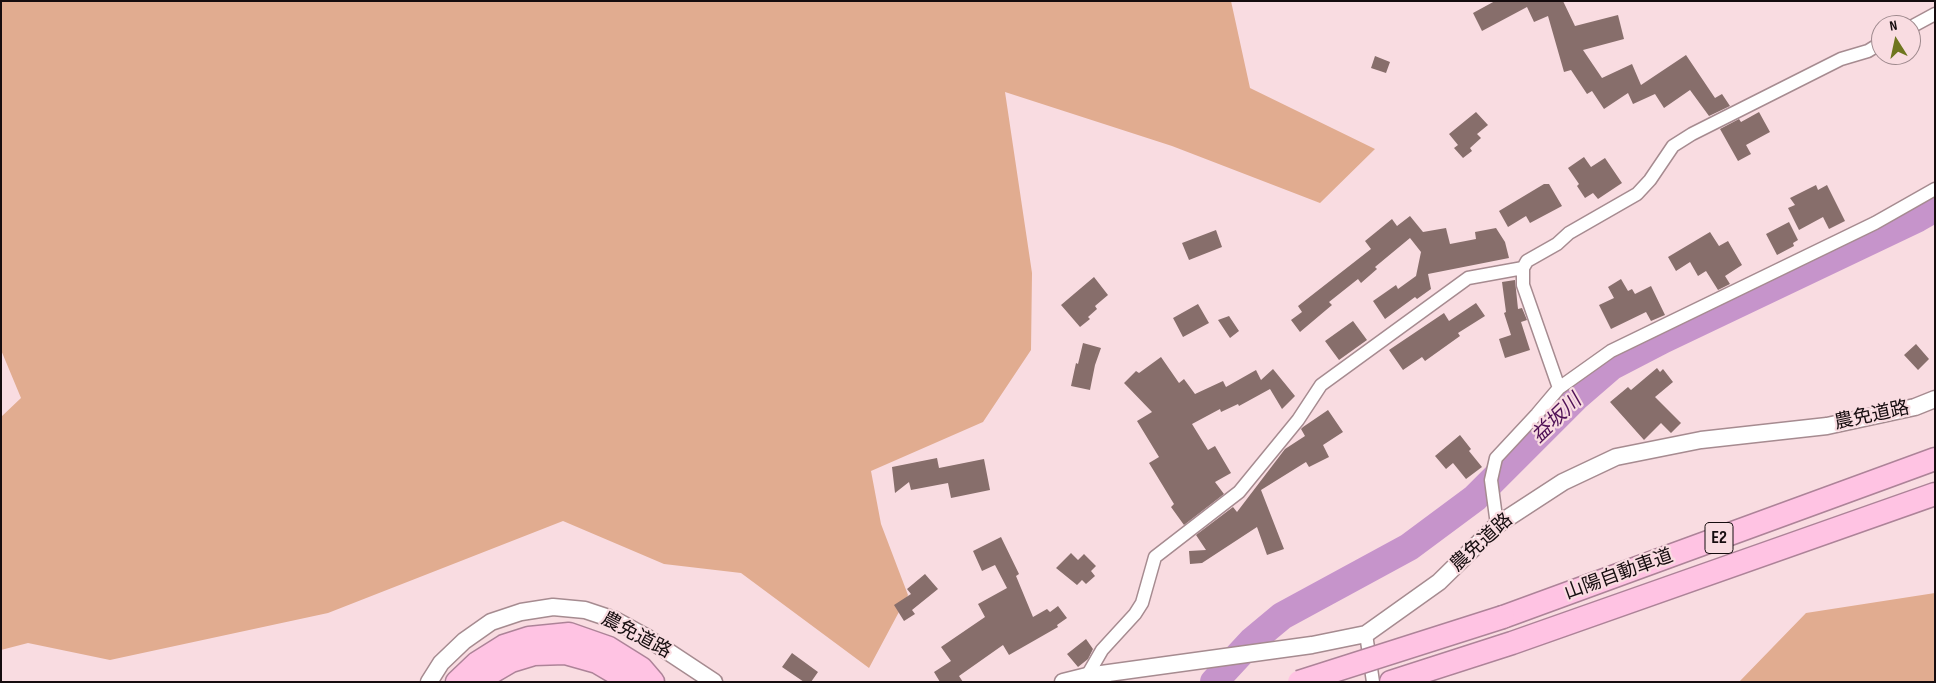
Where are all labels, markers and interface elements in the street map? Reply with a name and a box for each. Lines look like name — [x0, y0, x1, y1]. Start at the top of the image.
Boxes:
north arrow — [1871, 15, 1921, 65]
text: N — [1888, 17, 1899, 35]
water label: 益坂川 — [1527, 390, 1587, 448]
street label: 農免道路 — [1832, 397, 1912, 435]
street label: 農免道路 — [1446, 509, 1518, 577]
road number: E2 — [1705, 522, 1733, 554]
street label: 山陽自動車道 — [1562, 545, 1676, 605]
street label: 農免道路 — [597, 608, 675, 664]

